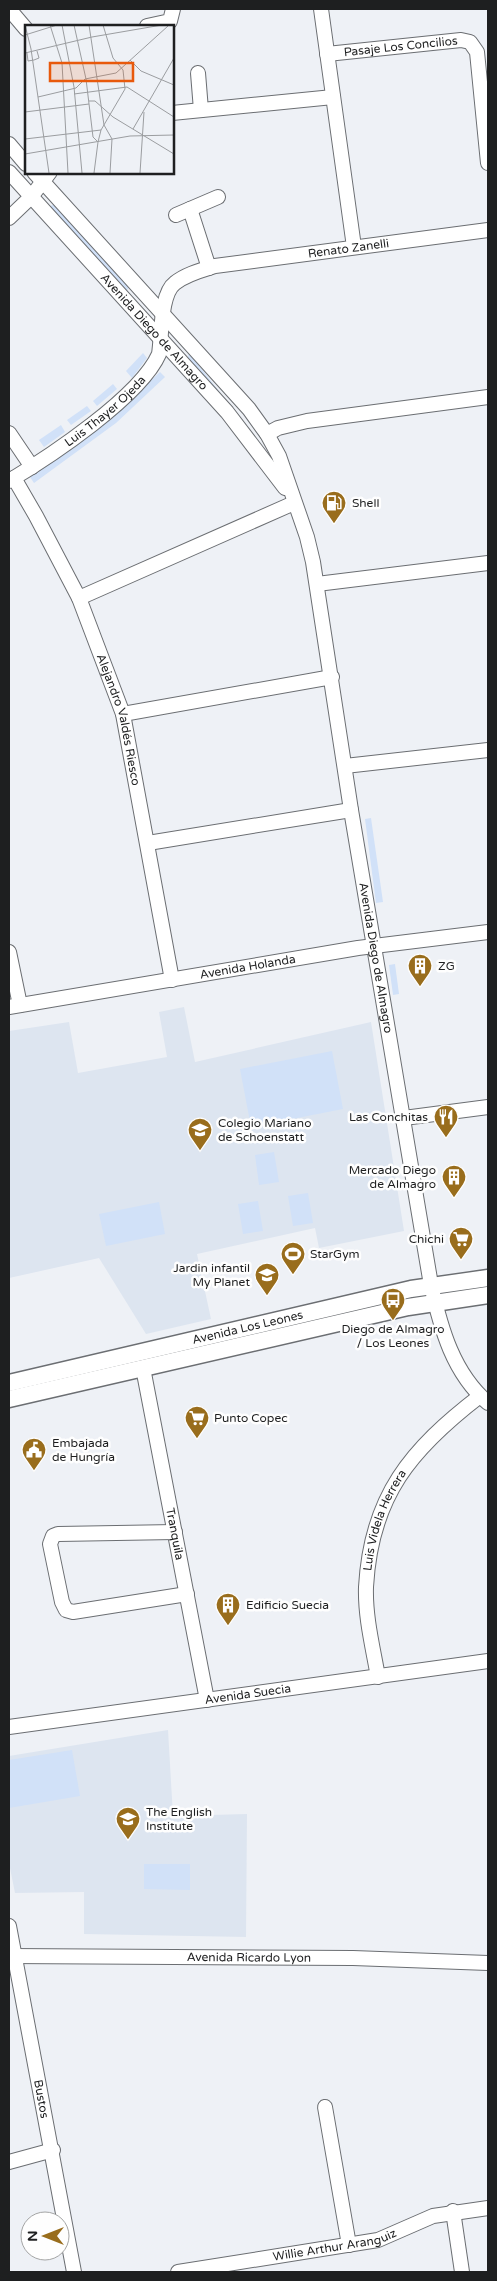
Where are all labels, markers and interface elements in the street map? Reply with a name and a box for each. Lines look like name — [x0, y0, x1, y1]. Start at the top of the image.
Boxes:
inset map — [25, 25, 174, 174]
street label: Pasaje Los Concilios — [343, 33, 458, 59]
street label: Renato Zanelli — [307, 236, 390, 261]
street label: Avenida Diego de Almagro — [98, 271, 211, 393]
street label: Luis Thayer Ojeda — [62, 373, 149, 450]
fuel station icon: Shell — [321, 490, 347, 524]
place label: Shell — [352, 496, 379, 510]
street label: Alejandro Valdés Riesco — [94, 652, 143, 787]
street label: Avenida Diego de Almagro — [356, 881, 395, 1034]
street label: Avenida Holanda — [199, 952, 297, 982]
building icon: ZG — [407, 953, 433, 987]
place label: ZG — [438, 959, 455, 973]
restaurant icon: Las Conchitas — [433, 1104, 459, 1138]
place label: Las Conchitas — [349, 1110, 428, 1124]
place label: Colegio Mariano de Schoenstatt — [218, 1116, 311, 1144]
school or university icon: Colegio Mariano de Schoenstatt — [187, 1117, 213, 1151]
place label: Mercado Diego de Almagro — [349, 1163, 436, 1191]
building icon: Mercado Diego de Almagro — [441, 1164, 467, 1198]
supermarket icon: Chichi — [448, 1226, 474, 1260]
place label: Chichi — [409, 1232, 444, 1246]
sports icon: StarGym — [280, 1241, 306, 1275]
place label: StarGym — [310, 1247, 360, 1261]
place label: Jardin infantil My Planet — [173, 1261, 250, 1289]
school or university icon: Jardin infantil My Planet — [254, 1262, 280, 1296]
bus stop icon: Diego de Almagro / Los Leones — [380, 1287, 406, 1321]
street label: Avenida Los Leones — [191, 1307, 305, 1347]
place label: Diego de Almagro / Los Leones — [341, 1322, 445, 1350]
supermarket icon: Punto Copec — [184, 1405, 210, 1439]
place label: Punto Copec — [214, 1411, 288, 1425]
place label: Embajada de Hungría — [52, 1436, 115, 1464]
public building icon: Embajada de Hungría — [21, 1437, 47, 1471]
street label: Luis Videla Herrera — [360, 1467, 409, 1572]
street label: Tranquila — [163, 1507, 187, 1561]
building icon: Edificio Suecia — [215, 1592, 241, 1626]
place label: Edificio Suecia — [246, 1598, 329, 1612]
street label: Avenida Suecia — [204, 1681, 292, 1707]
place label: The English Institute — [146, 1805, 212, 1833]
school or university icon: The English Institute — [115, 1806, 141, 1840]
street label: Avenida Ricardo Lyon — [187, 1950, 311, 1965]
street label: Bustos — [31, 2079, 52, 2120]
north arrow — [20, 2211, 70, 2261]
street label: Willie Arthur Aranguiz — [272, 2226, 399, 2264]
text: N — [24, 2230, 41, 2242]

